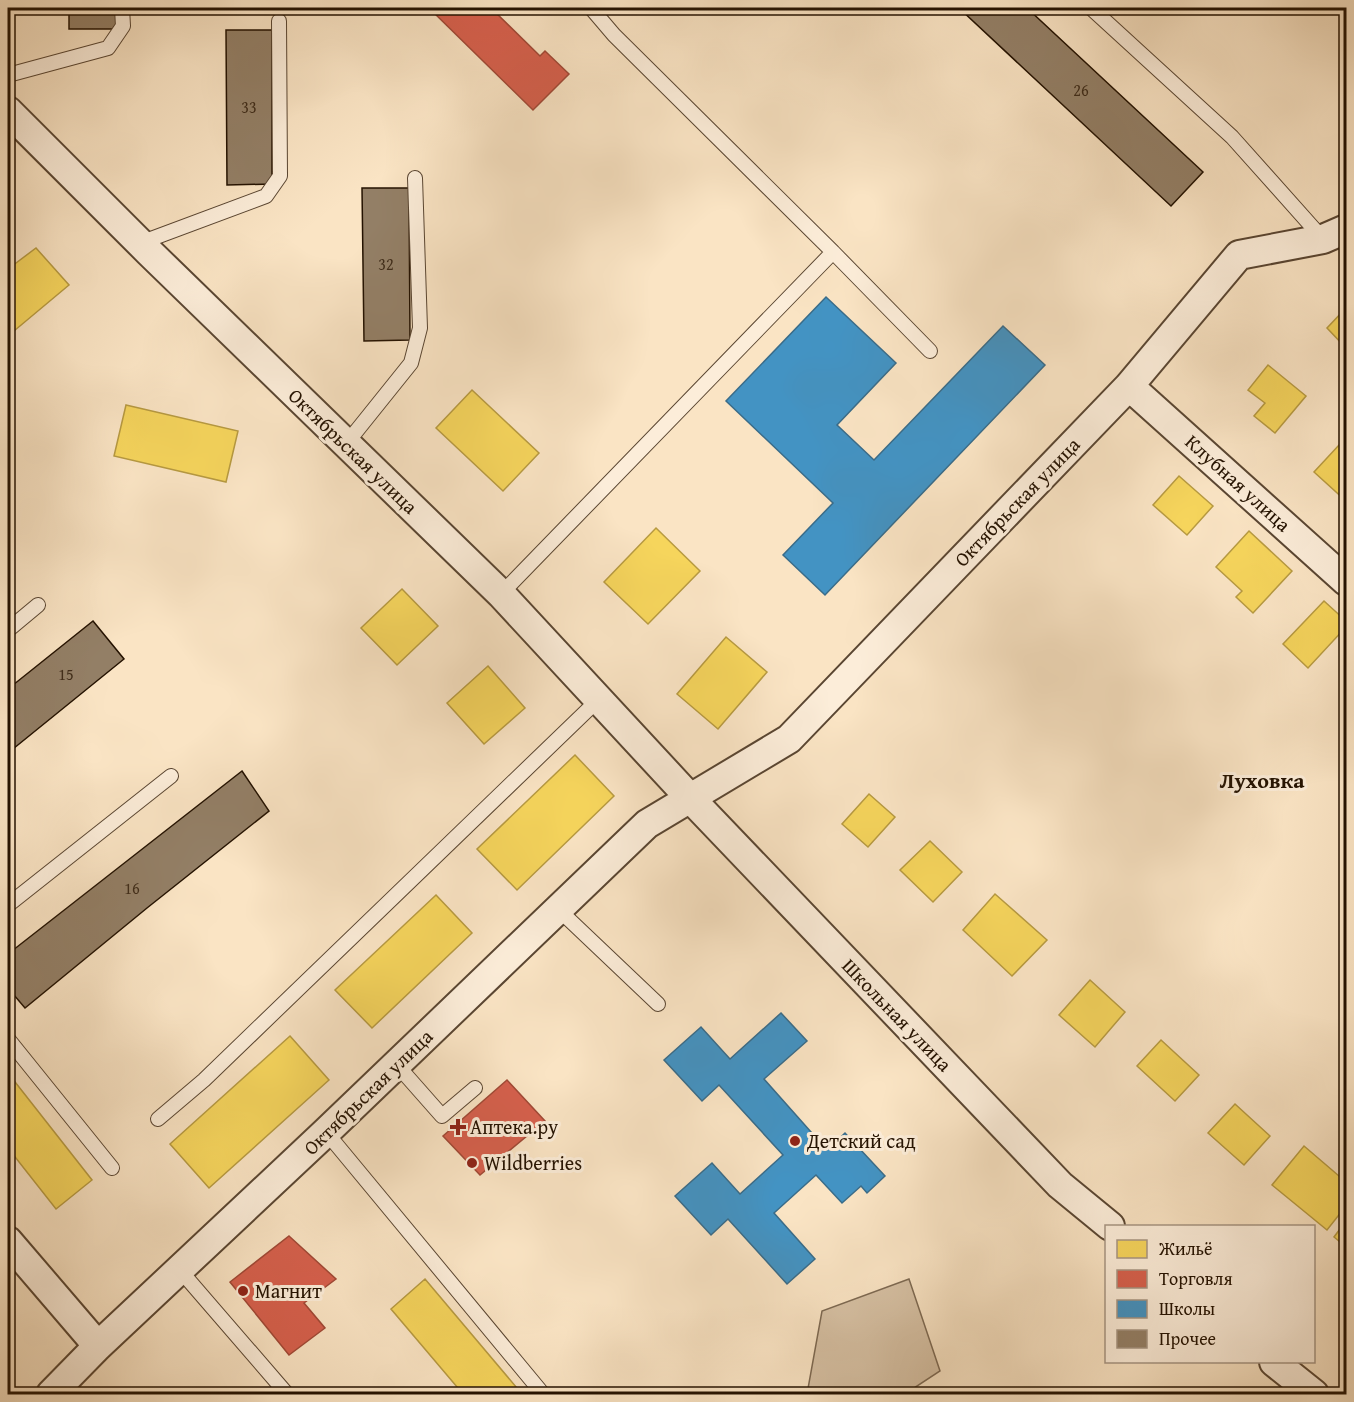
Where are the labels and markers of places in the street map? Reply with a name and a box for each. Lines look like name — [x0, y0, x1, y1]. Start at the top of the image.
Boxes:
place label: Аптека.ру — [470, 1112, 558, 1141]
marker: Аптека.ру — [451, 1120, 465, 1134]
place label: Детский сад — [806, 1126, 916, 1155]
marker: Детский сад — [788, 1134, 802, 1148]
place label: Wildberries — [484, 1148, 582, 1177]
marker: Wildberries — [465, 1156, 479, 1170]
place label: Магнит — [255, 1276, 322, 1305]
marker: Магнит — [236, 1284, 250, 1298]

